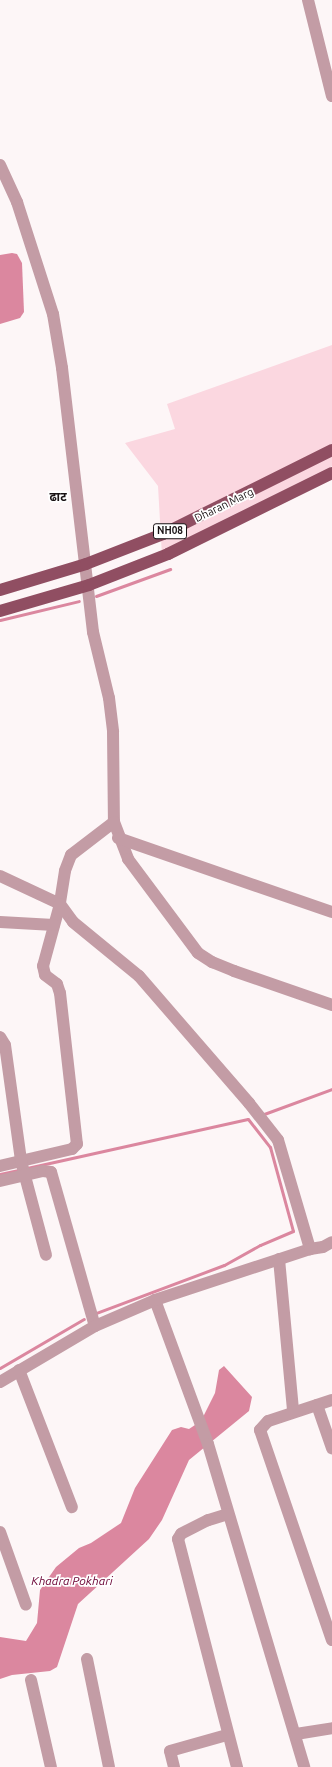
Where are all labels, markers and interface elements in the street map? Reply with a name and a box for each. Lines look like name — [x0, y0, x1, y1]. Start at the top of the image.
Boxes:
street label: Dharan Marg — [192, 485, 256, 525]
district label: ढाट — [49, 490, 67, 504]
road number: NH08 — [153, 523, 187, 539]
water label: Khadra Pokhari — [31, 1574, 113, 1588]

